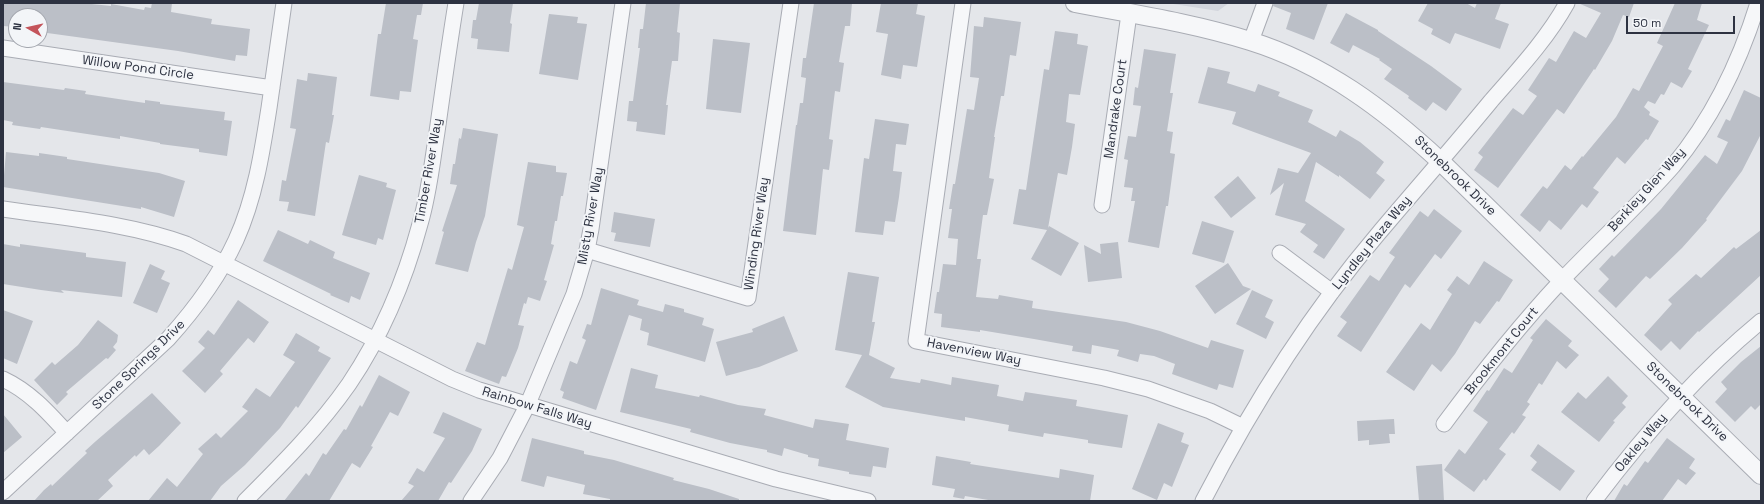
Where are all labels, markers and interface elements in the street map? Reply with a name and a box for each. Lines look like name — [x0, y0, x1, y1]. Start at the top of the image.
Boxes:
north arrow — [8, 8, 48, 48]
scale bar — [1628, 8, 1737, 34]
text: 50 m — [1633, 15, 1661, 31]
text: N — [10, 22, 25, 31]
street label: Willow Pond Circle — [81, 52, 195, 84]
street label: Mandrake Court — [1101, 58, 1131, 160]
street label: Timber River Way — [412, 117, 446, 225]
street label: Stonebrook Drive — [1411, 133, 1499, 219]
street label: Berkley Glen Way — [1605, 145, 1689, 235]
street label: Misty River Way — [575, 166, 607, 266]
street label: Winding River Way — [741, 176, 773, 292]
street label: Lyndley Plaza Way — [1329, 193, 1415, 293]
street label: Brookmont Court — [1462, 304, 1542, 398]
street label: Stone Springs Drive — [89, 317, 189, 413]
street label: Havenview Way — [925, 335, 1023, 369]
street label: Stonebrook Drive — [1643, 359, 1731, 445]
street label: Rainbow Falls Way — [480, 384, 594, 432]
street label: Oakley Way — [1612, 410, 1670, 476]

